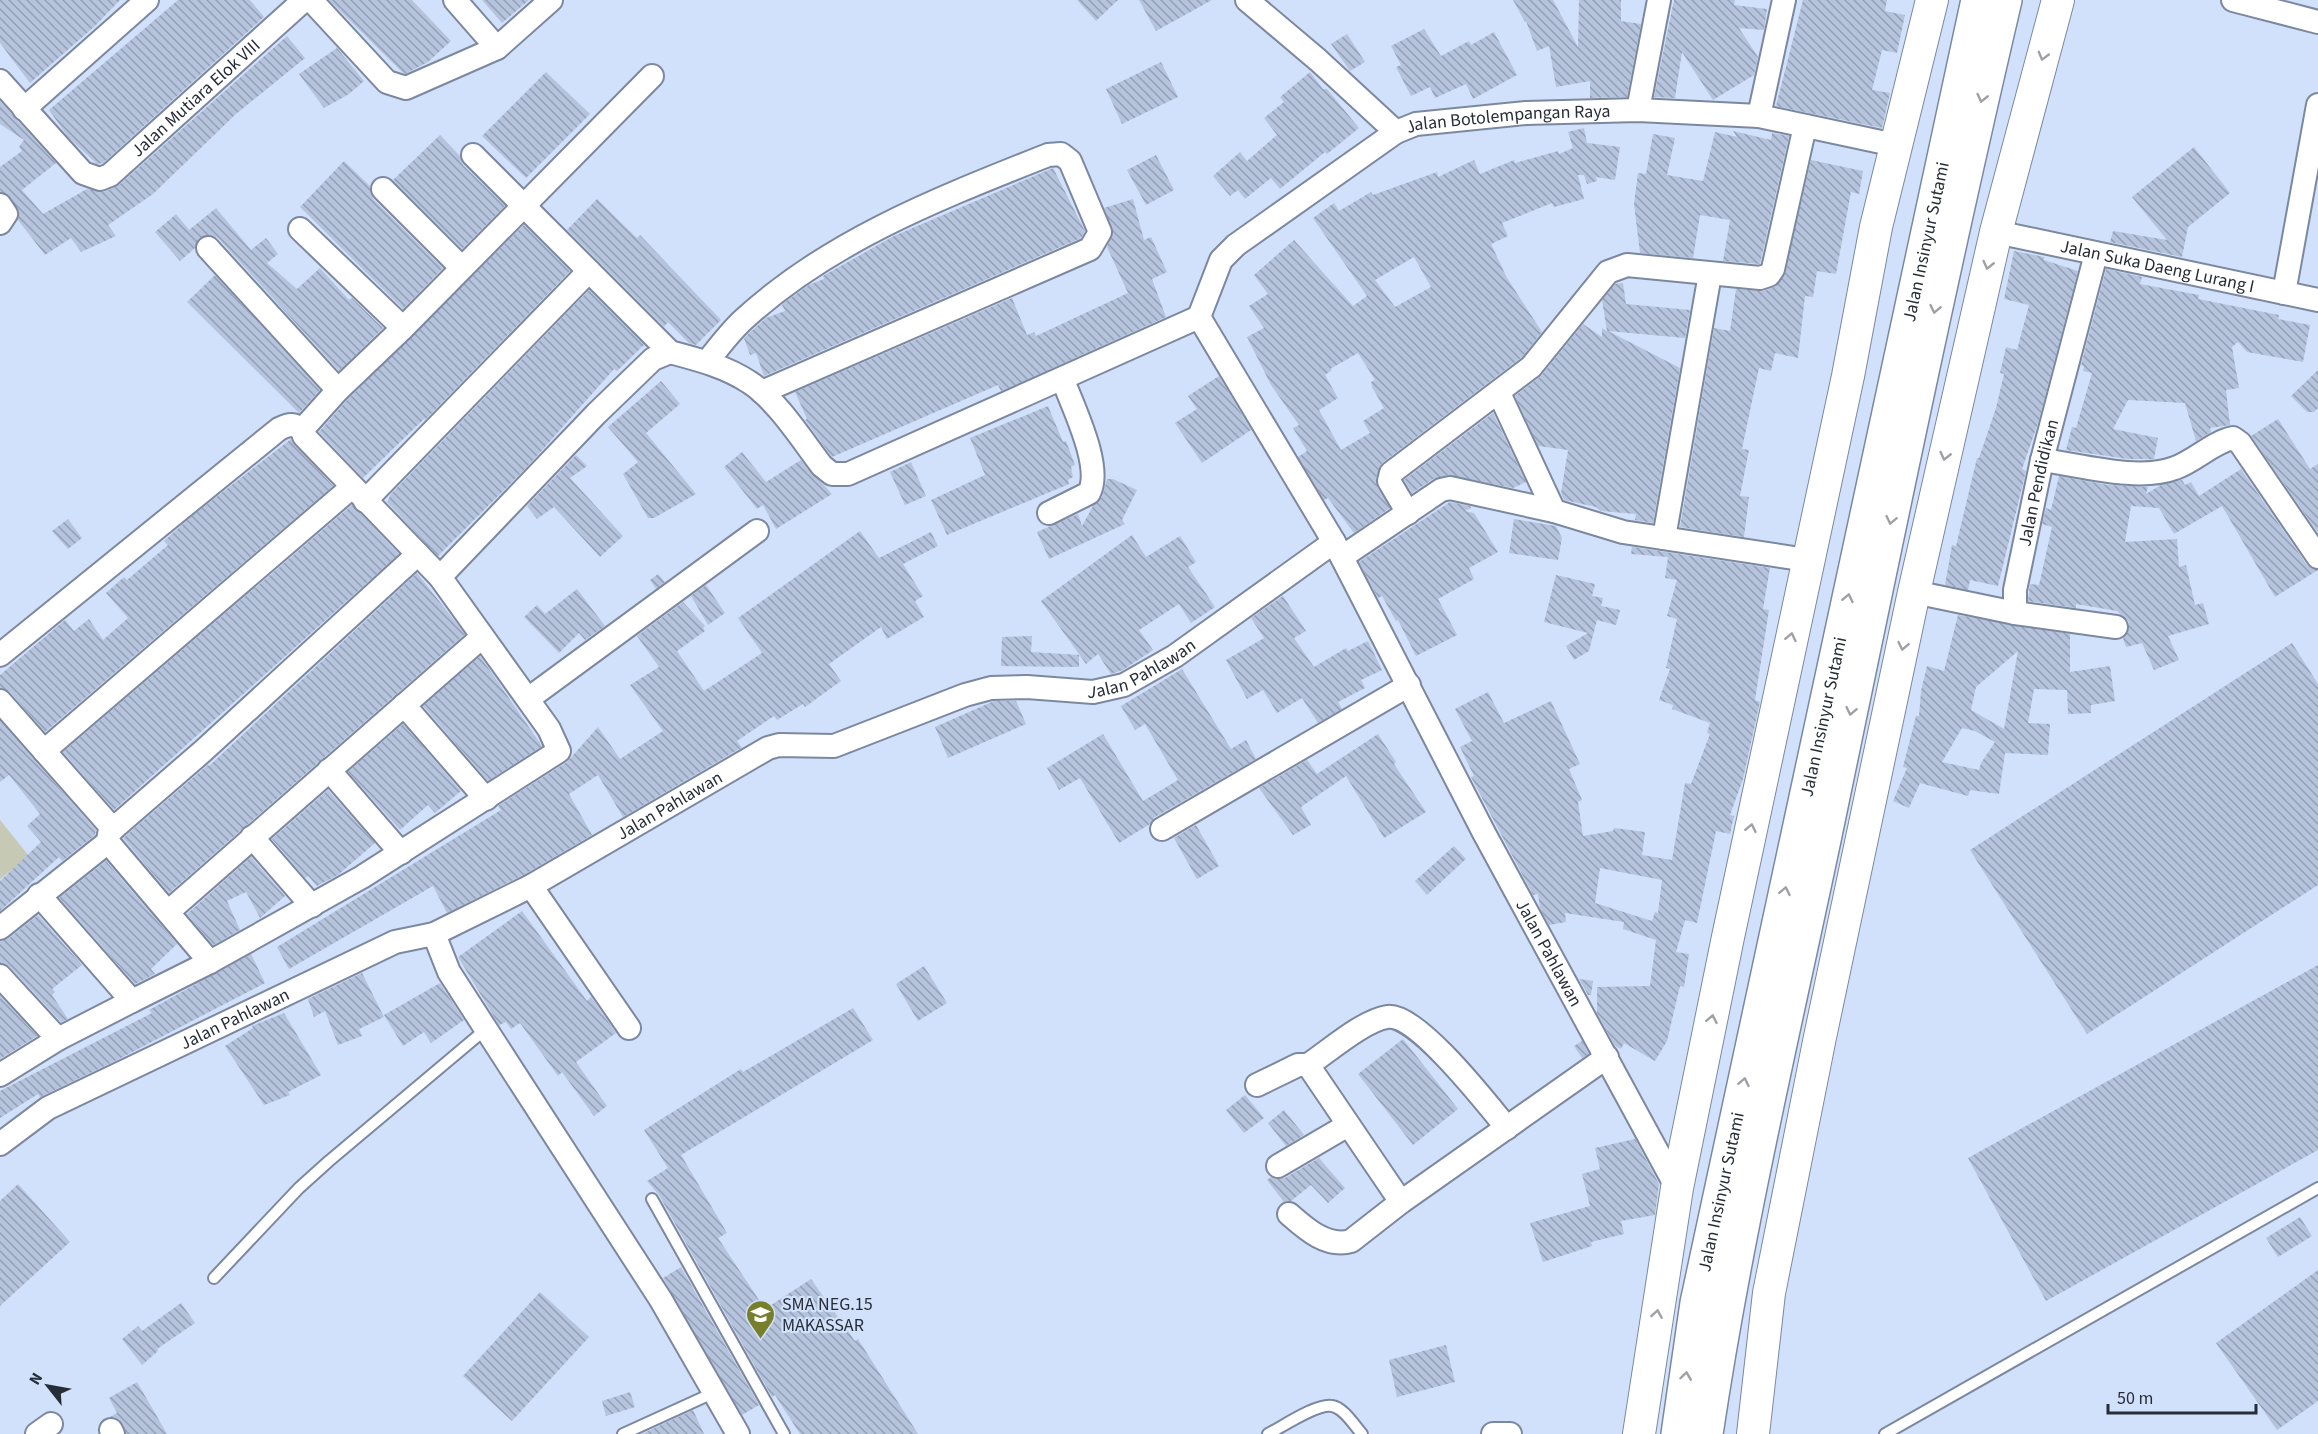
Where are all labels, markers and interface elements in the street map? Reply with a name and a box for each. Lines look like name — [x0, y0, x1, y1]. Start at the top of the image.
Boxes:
street label: Jalan Mutiara Elok VIII — [126, 33, 266, 163]
one-way arrow — [2038, 51, 2050, 61]
one-way arrow — [1976, 93, 1989, 103]
street label: Jalan Botolempangan Raya — [1402, 99, 1611, 140]
street label: Jalan Insinyur Sutami — [1897, 160, 1956, 324]
street label: Jalan Suka Daeng Lurang I — [2058, 234, 2257, 299]
one-way arrow — [1983, 260, 1996, 270]
one-way arrow — [1929, 303, 1942, 313]
street label: Jalan Pendidikan — [2012, 416, 2065, 549]
one-way arrow — [1939, 450, 1952, 460]
one-way arrow — [1885, 515, 1898, 525]
one-way arrow — [1841, 593, 1854, 603]
one-way arrow — [1783, 632, 1796, 642]
street label: Jalan Pahlawan — [1087, 633, 1201, 705]
street label: Jalan Insinyur Sutami — [1795, 635, 1853, 799]
one-way arrow — [1897, 641, 1910, 651]
one-way arrow — [1845, 706, 1858, 716]
street label: Jalan Pahlawan — [612, 765, 727, 846]
one-way arrow — [1744, 823, 1757, 833]
one-way arrow — [1778, 886, 1791, 896]
street label: Jalan Pahlawan — [1509, 895, 1588, 1011]
street label: Jalan Pahlawan — [176, 982, 294, 1056]
one-way arrow — [1705, 1014, 1718, 1024]
one-way arrow — [1737, 1077, 1750, 1087]
street label: Jalan Insinyur Sutami — [1692, 1110, 1751, 1274]
place label: SMA NEG.15 MAKASSAR — [782, 1292, 873, 1338]
school or university icon: SMA NEG.15 MAKASSAR — [745, 1298, 777, 1340]
one-way arrow — [1651, 1309, 1663, 1319]
north arrow — [18, 1356, 78, 1416]
text: N — [24, 1369, 48, 1389]
one-way arrow — [1680, 1371, 1692, 1381]
scale bar — [2108, 1377, 2256, 1415]
text: 50 m — [2117, 1386, 2153, 1411]

